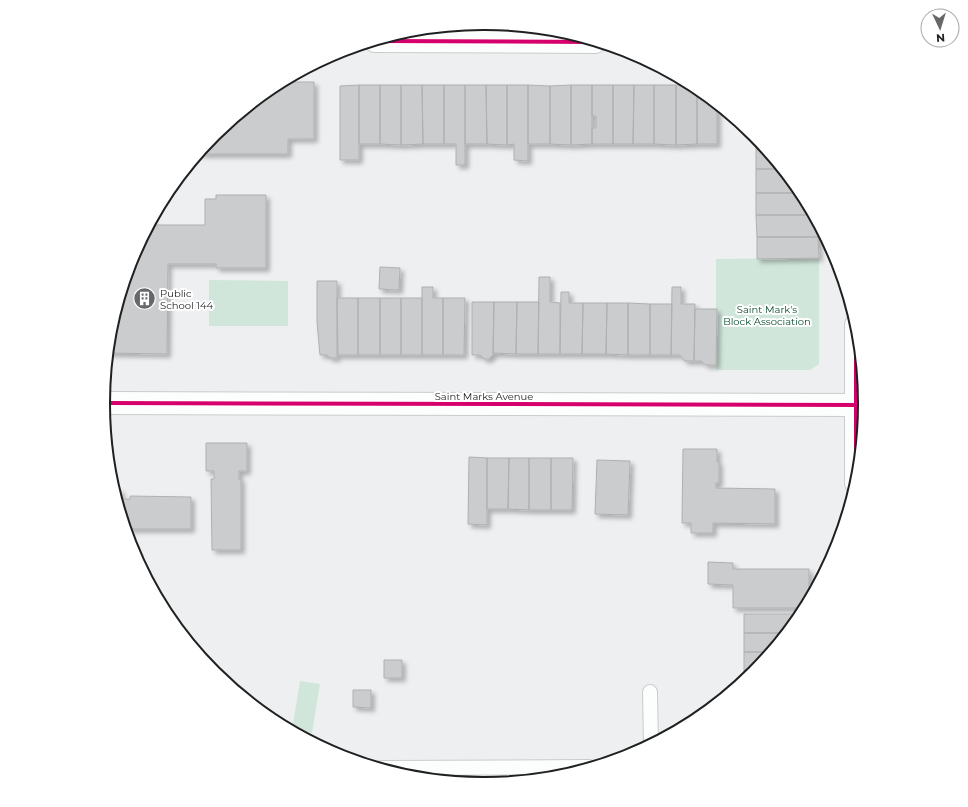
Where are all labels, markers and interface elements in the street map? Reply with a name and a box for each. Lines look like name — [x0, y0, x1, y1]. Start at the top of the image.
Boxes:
north arrow — [920, 8, 960, 48]
text: N — [936, 31, 946, 45]
building icon: Public School 144 — [131, 286, 157, 312]
place label: Public School 144 — [160, 287, 214, 312]
park label: Saint Mark's Block Association — [723, 303, 811, 328]
street label: Saint Marks Avenue — [435, 390, 533, 403]

